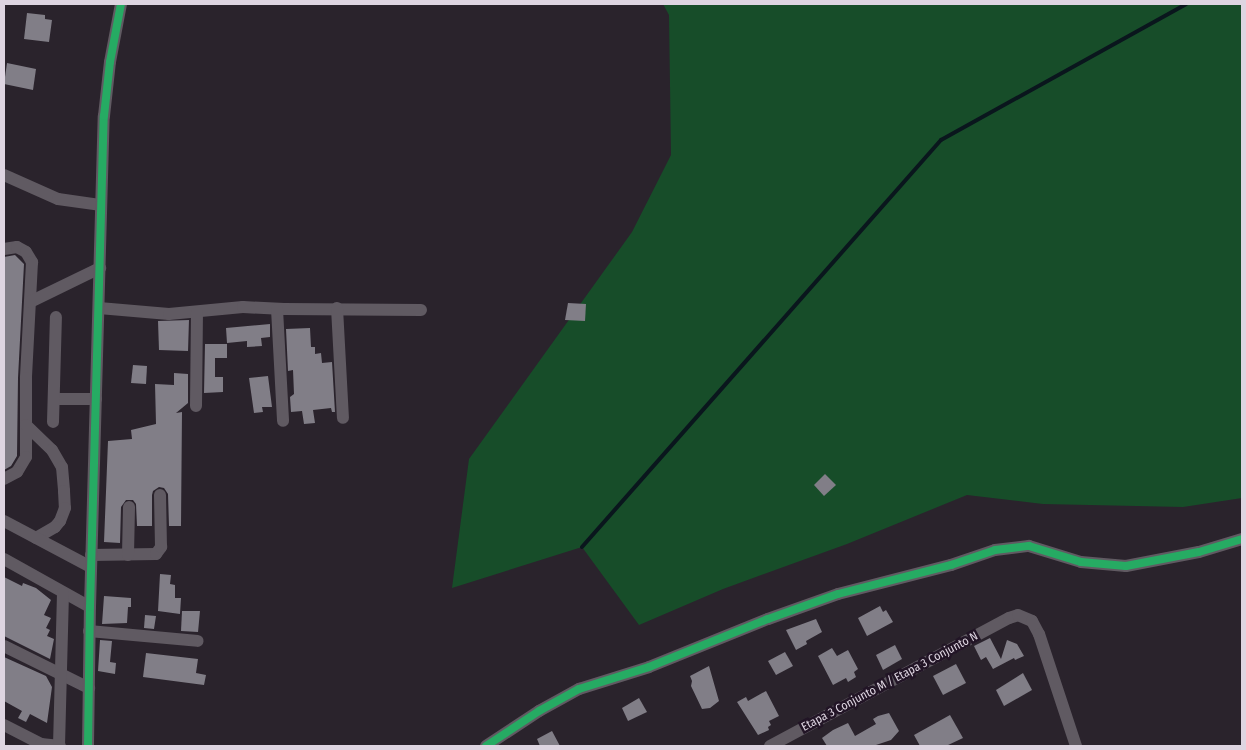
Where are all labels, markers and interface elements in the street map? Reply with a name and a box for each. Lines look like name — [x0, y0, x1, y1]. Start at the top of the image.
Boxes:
street label: Etapa 3 Conjunto M / Etapa 3 Conjunto N — [799, 629, 981, 735]

